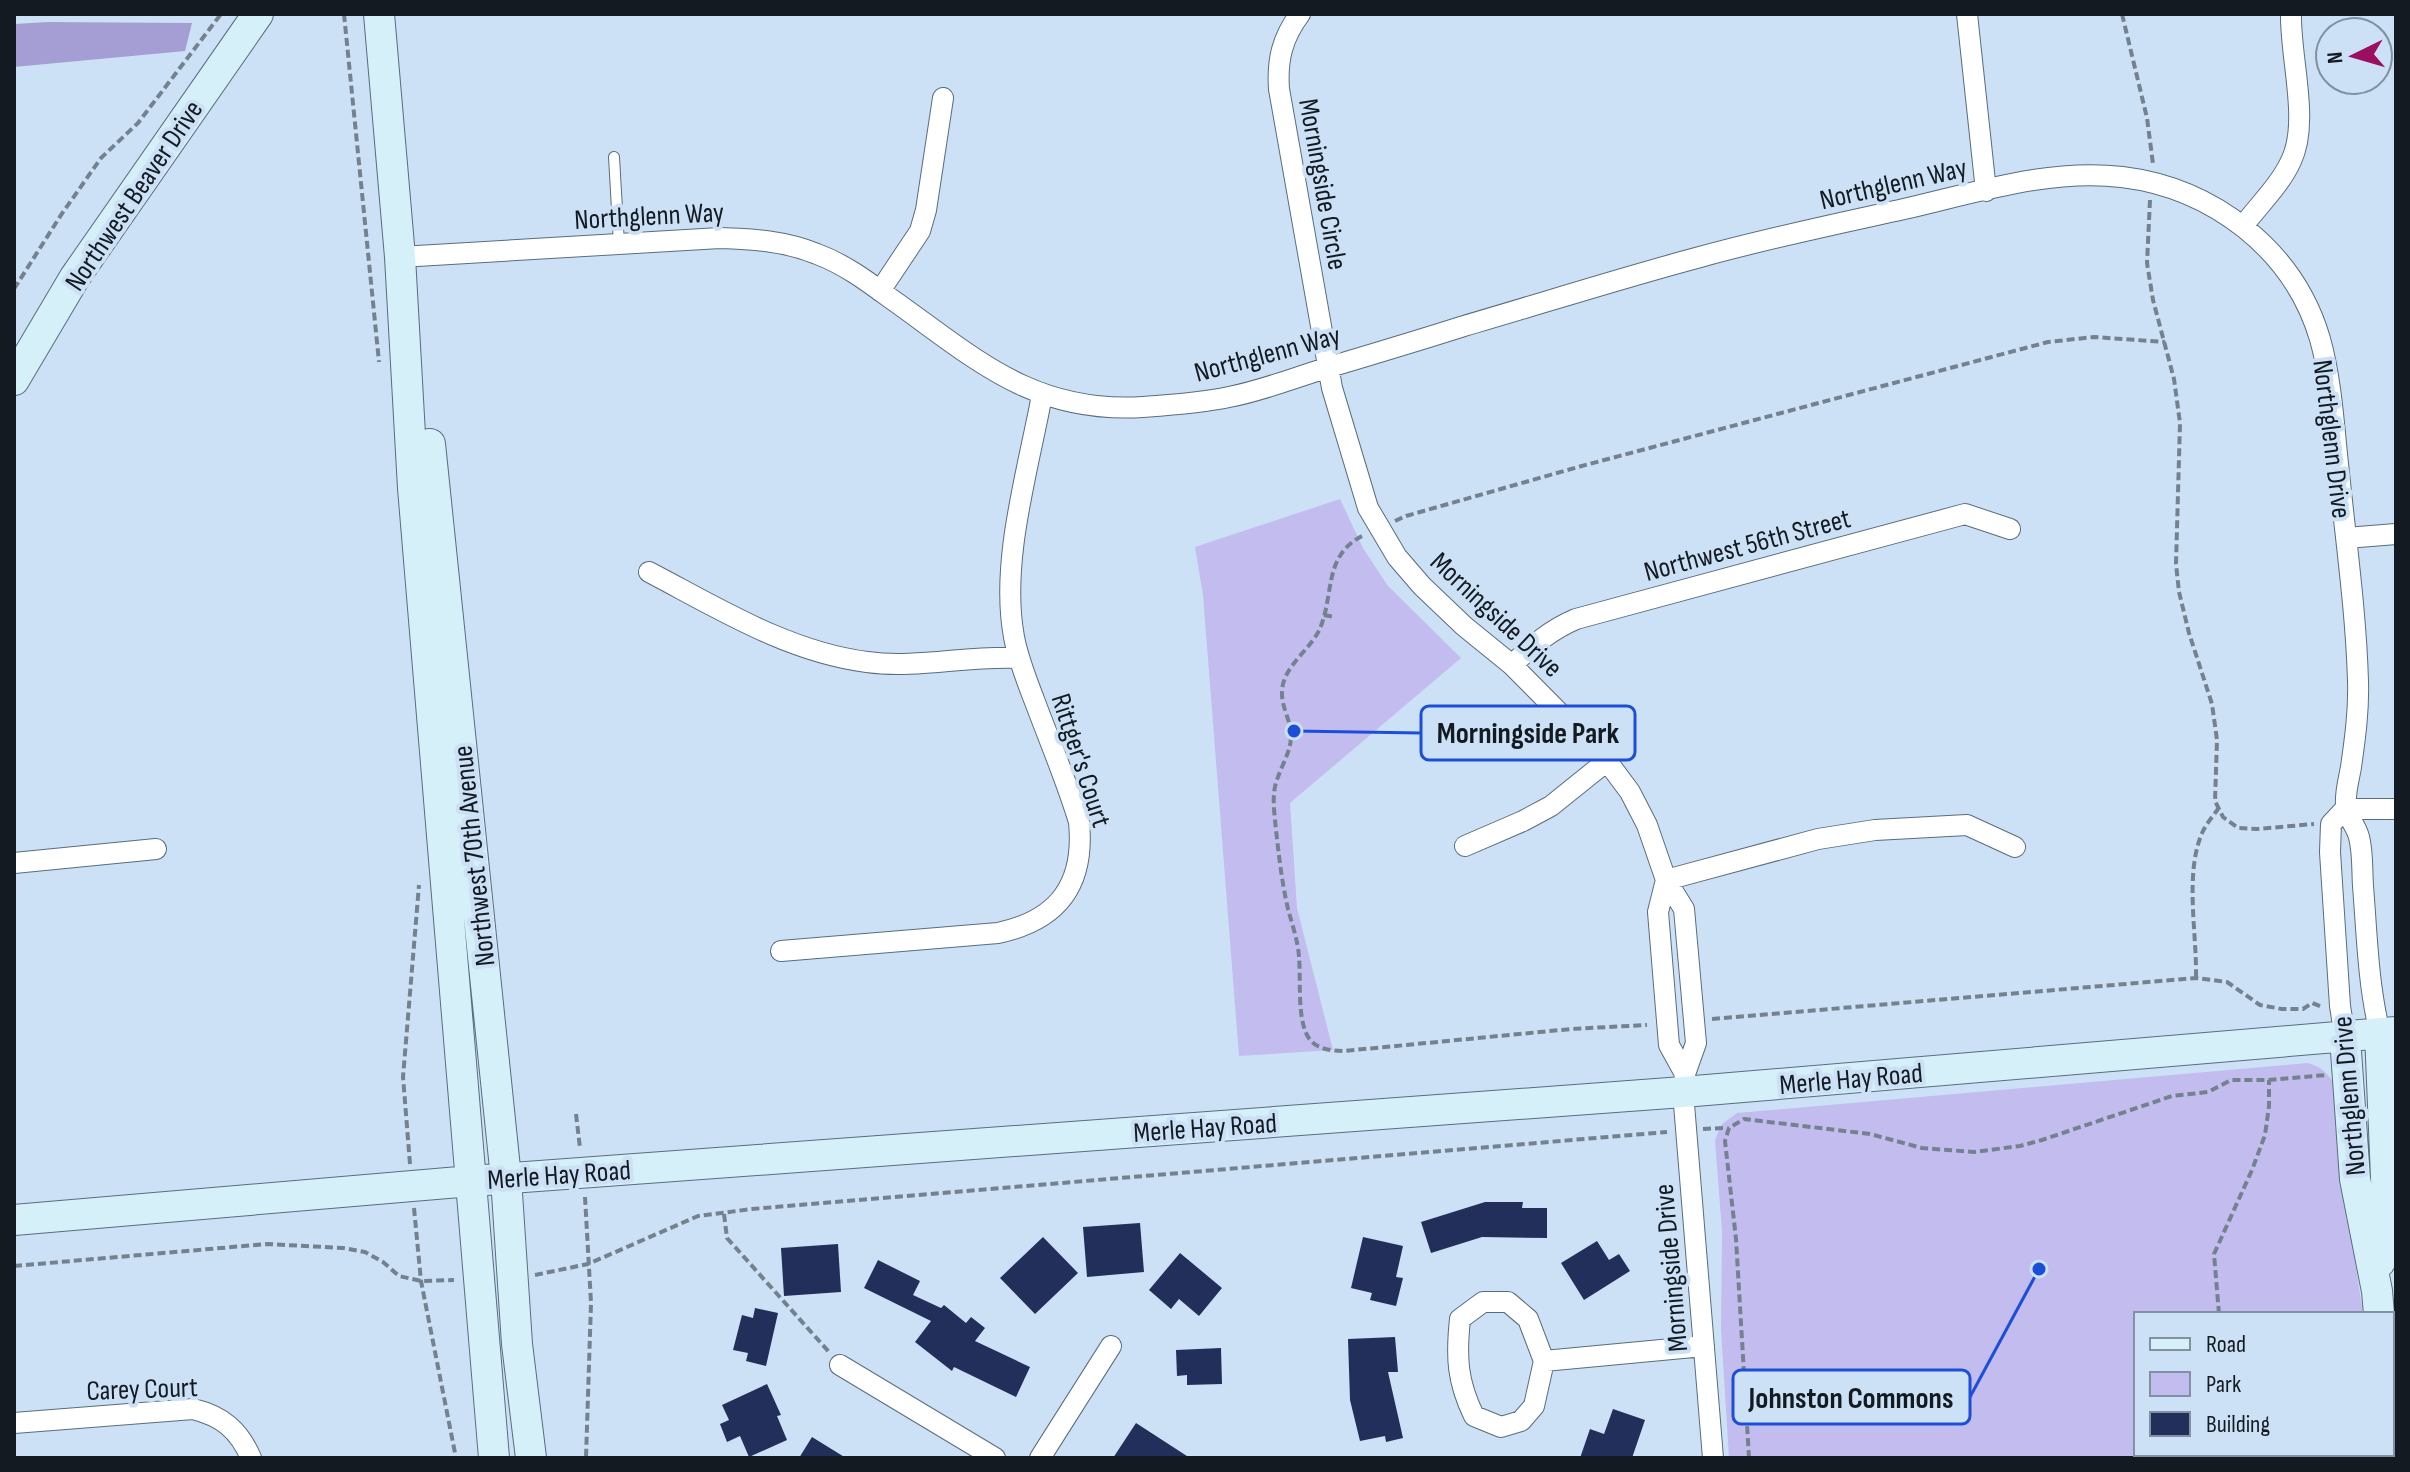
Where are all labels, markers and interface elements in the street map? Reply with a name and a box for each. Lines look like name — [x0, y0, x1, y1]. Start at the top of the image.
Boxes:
north arrow — [2314, 16, 2394, 96]
text: N — [2322, 51, 2350, 65]
street label: Northwest Beaver Drive — [58, 94, 210, 297]
street label: Morningside Circle — [1291, 96, 1354, 272]
street label: Northglenn Way — [1817, 152, 1970, 217]
street label: Northglenn Way — [573, 196, 725, 237]
street label: Northglenn Way — [1191, 319, 1344, 390]
street label: Northglenn Drive — [2305, 358, 2358, 520]
street label: Northwest 56th Street — [1641, 502, 1854, 589]
street label: Morningside Drive — [1423, 546, 1569, 685]
street label: Rittger's Court — [1044, 690, 1118, 831]
callout: Morningside Park — [1421, 706, 1635, 760]
text: Morningside Park — [1437, 716, 1619, 752]
street label: Northwest 70th Avenue — [446, 744, 502, 968]
street label: Northglenn Drive — [2326, 1015, 2373, 1177]
street label: Merle Hay Road — [1778, 1057, 1924, 1102]
street label: Merle Hay Road — [1132, 1107, 1278, 1150]
street label: Merle Hay Road — [486, 1154, 632, 1197]
street label: Morningside Drive — [1648, 1183, 1695, 1353]
legend — [2134, 1312, 2394, 1456]
text: Road — [2206, 1330, 2246, 1359]
callout: Johnston Commons — [1733, 1370, 1970, 1424]
text: Park — [2206, 1370, 2241, 1399]
street label: Carey Court — [86, 1371, 198, 1408]
text: Johnston Commons — [1748, 1381, 1953, 1417]
text: Building — [2206, 1410, 2270, 1439]

